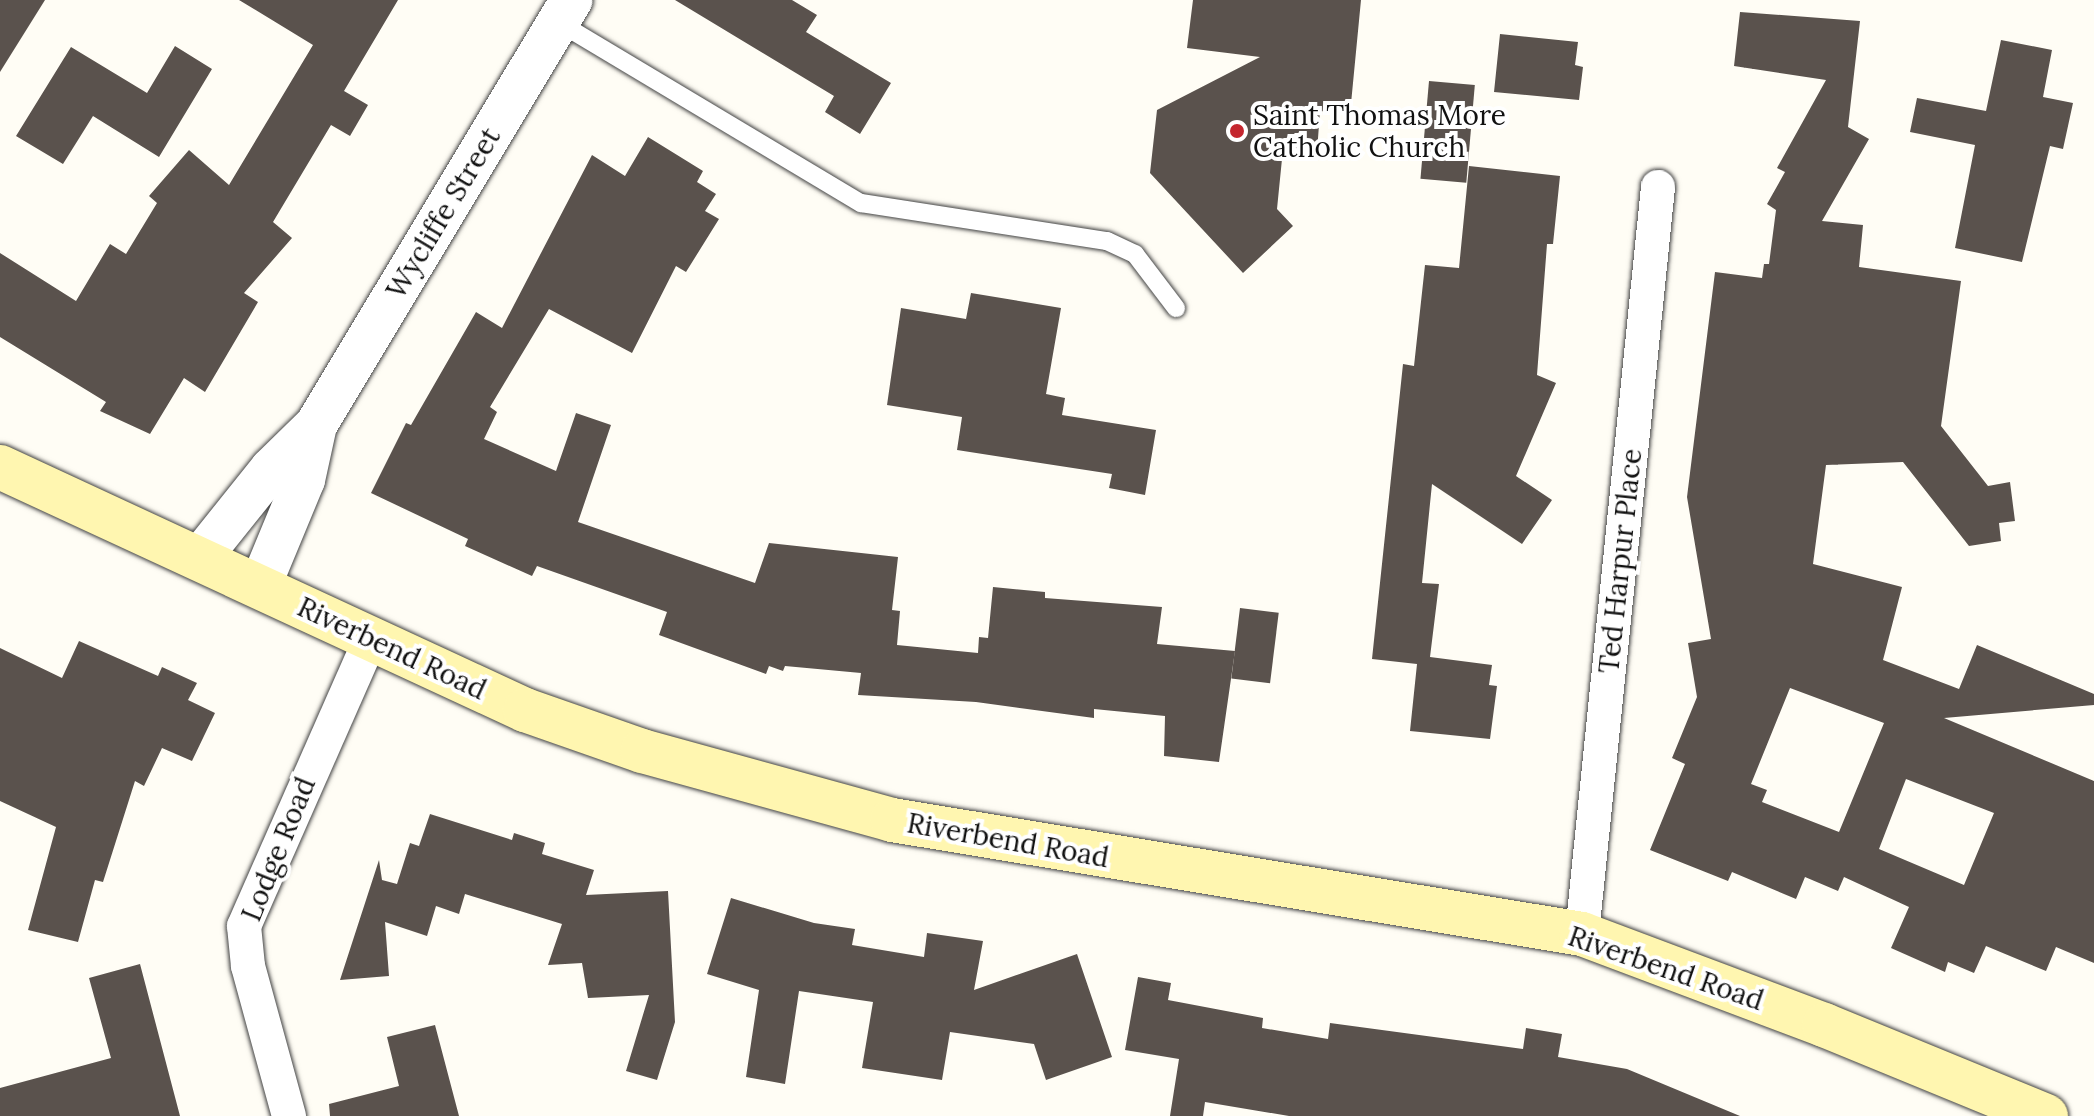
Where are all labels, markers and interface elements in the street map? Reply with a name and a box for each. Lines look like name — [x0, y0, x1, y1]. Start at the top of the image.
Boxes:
place label: Saint Thomas More Catholic Church — [1253, 98, 1506, 164]
street label: Wycliffe Street — [379, 122, 507, 304]
marker: Saint Thomas More Catholic Church — [1228, 122, 1246, 140]
street label: Ted Harpur Place — [1592, 447, 1648, 675]
street label: Riverbend Road — [292, 590, 492, 706]
street label: Lodge Road — [234, 772, 322, 926]
street label: Riverbend Road — [905, 806, 1111, 874]
street label: Riverbend Road — [1564, 919, 1768, 1017]

